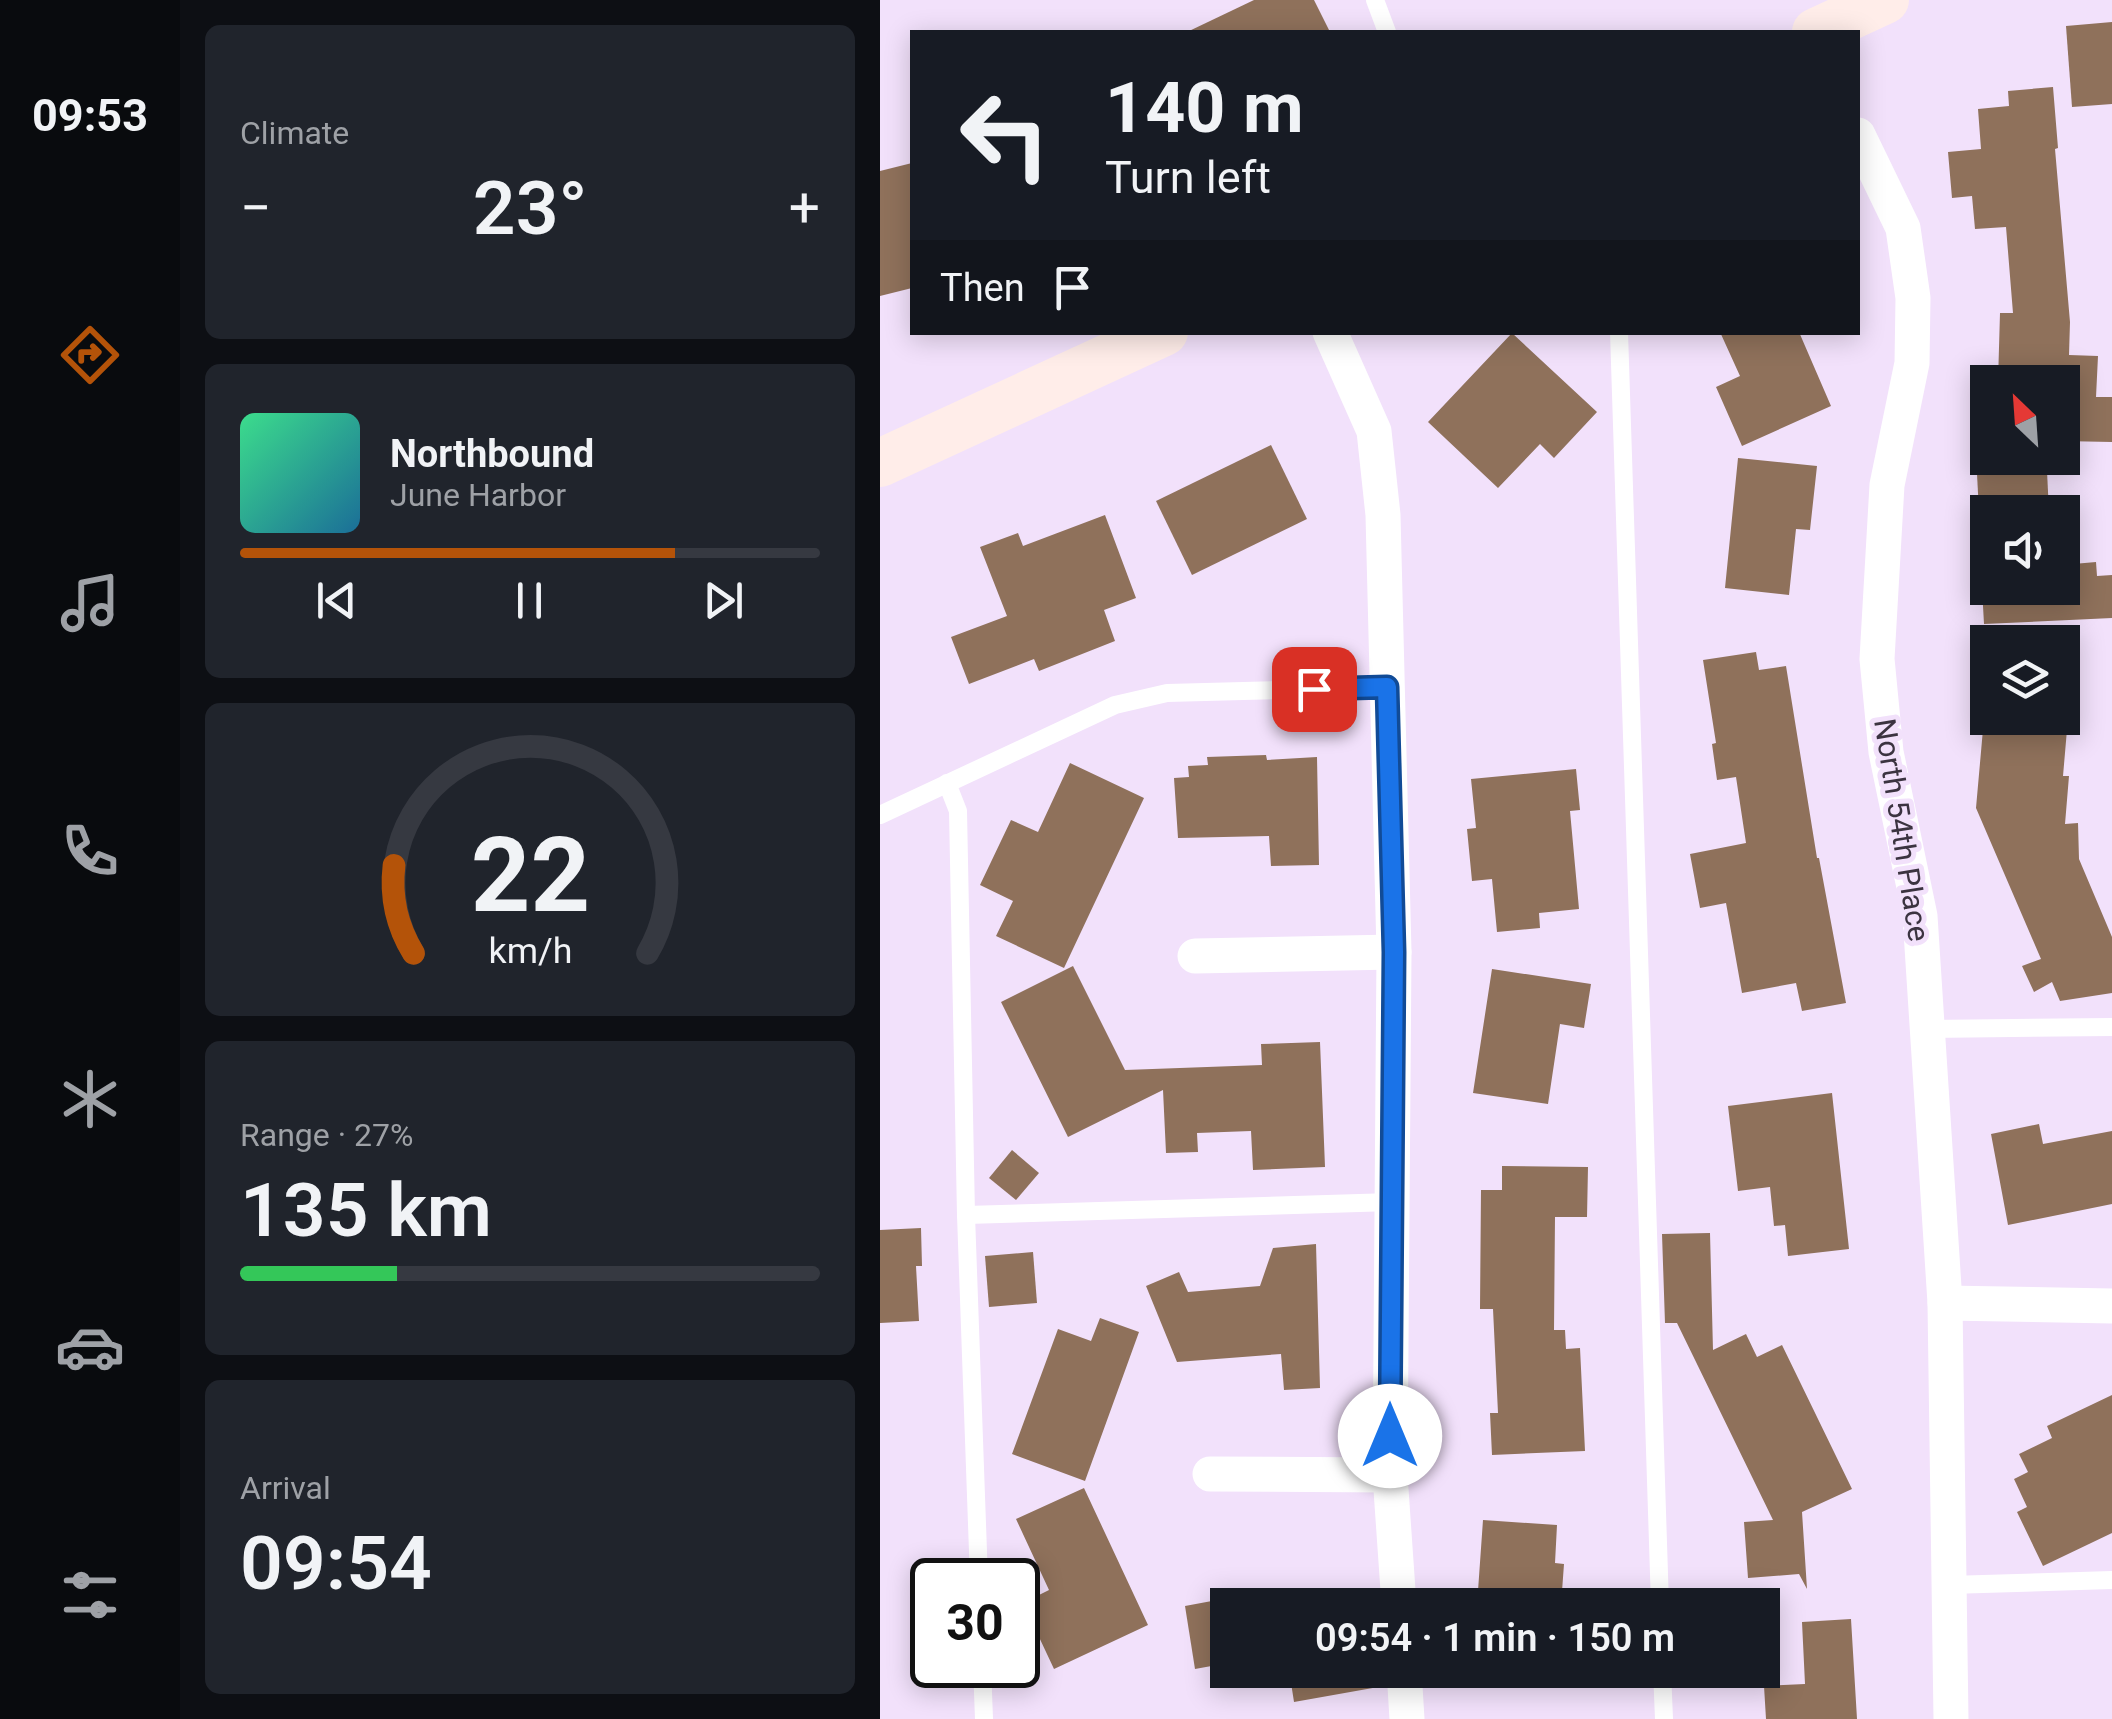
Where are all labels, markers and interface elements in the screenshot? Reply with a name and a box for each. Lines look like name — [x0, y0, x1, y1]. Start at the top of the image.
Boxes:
text: 140 m — [1105, 67, 1304, 149]
icon: left — [940, 70, 1070, 200]
text: 09:53 — [32, 89, 148, 142]
text: Climate — [240, 114, 349, 152]
text: Turn left — [1105, 151, 1271, 204]
text: 23° — [473, 164, 587, 252]
text: − — [240, 176, 271, 240]
text: + — [789, 176, 820, 240]
icon: arrive — [1045, 260, 1100, 315]
text: Then — [940, 266, 1025, 310]
icon: directions — [55, 320, 125, 390]
north arrow — [1970, 365, 2080, 475]
map controls — [1970, 365, 2080, 735]
text: Northbound — [390, 432, 594, 476]
text: June Harbor — [390, 476, 566, 514]
button: sound — [1970, 495, 2080, 605]
icon: music — [55, 568, 125, 638]
icon: previous — [309, 573, 364, 628]
icon: pause — [502, 573, 557, 628]
icon: next — [696, 573, 751, 628]
button: layers — [1970, 625, 2080, 735]
pin — [1272, 647, 1357, 732]
icon: arrive — [1287, 662, 1342, 717]
street label: North 54th Place — [1867, 716, 1937, 944]
text: 22 — [470, 815, 590, 936]
icon: phone — [55, 816, 125, 886]
text: km/h — [488, 930, 572, 972]
icon: climate — [55, 1064, 125, 1134]
text: Range · 27% — [240, 1116, 413, 1154]
text: 135 km — [240, 1166, 492, 1254]
icon: car — [55, 1312, 125, 1382]
position arrow — [1338, 1384, 1442, 1488]
text: Arrival — [240, 1469, 331, 1507]
text: 09:54 — [240, 1519, 432, 1607]
speed limit sign: 30 — [910, 1558, 1040, 1688]
icon: filters — [55, 1560, 125, 1630]
text: 09:54 · 1 min · 150 m — [1315, 1616, 1675, 1660]

